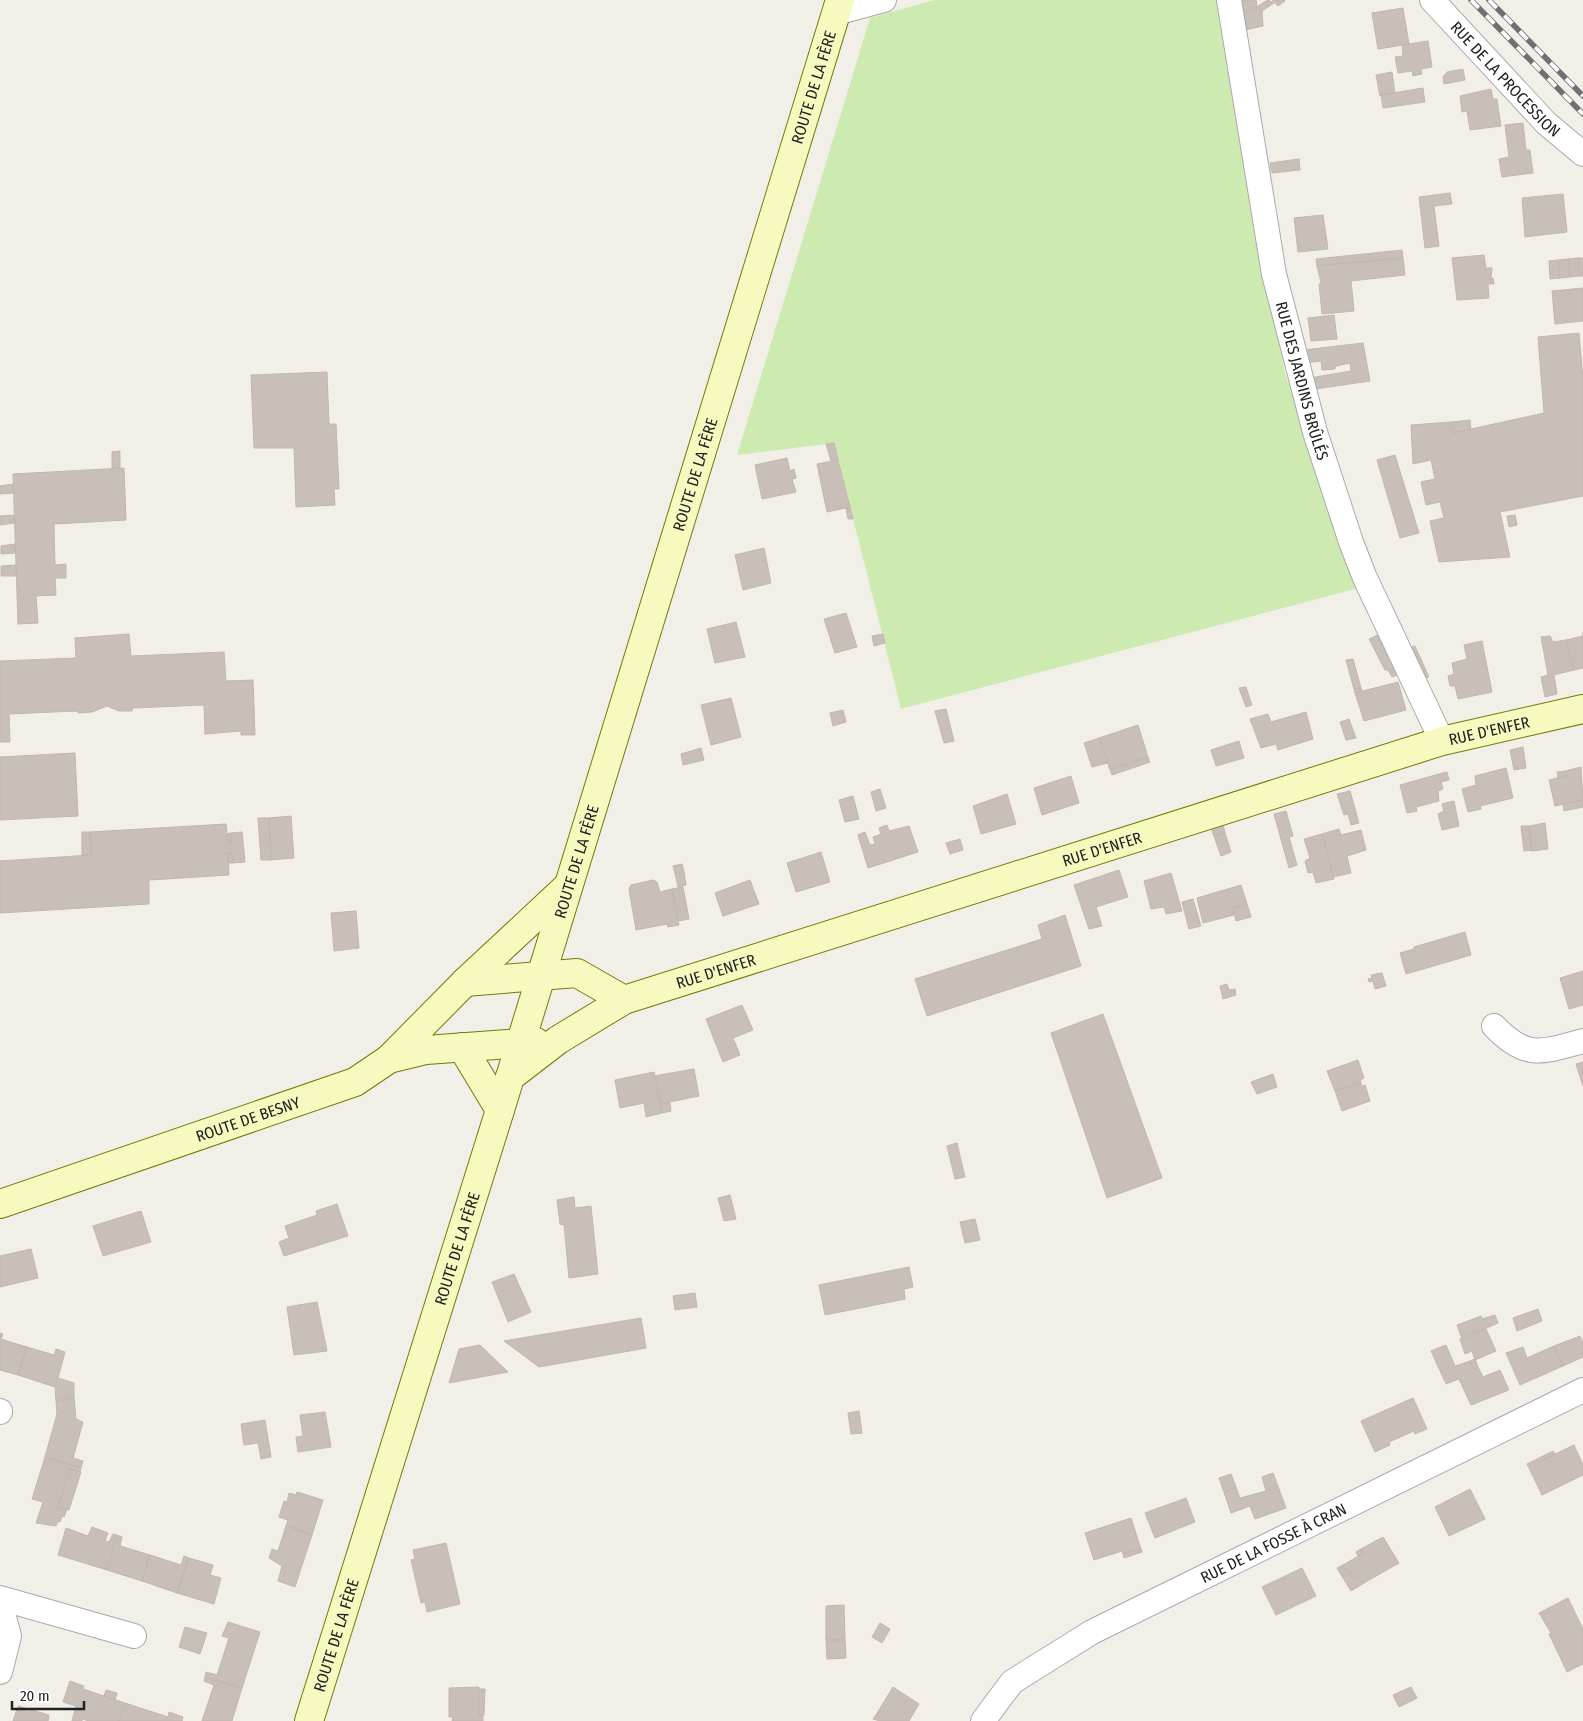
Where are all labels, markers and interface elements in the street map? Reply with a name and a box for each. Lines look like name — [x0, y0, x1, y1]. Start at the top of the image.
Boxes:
street label: RUE DE LA PROCESSION — [1447, 18, 1564, 141]
street label: ROUTE DE LA FÈRE — [788, 28, 840, 146]
street label: RUE DES JARDINS BRÛLÉS — [1272, 299, 1333, 462]
street label: ROUTE DE LA FÈRE — [669, 416, 721, 533]
street label: RUE D'ENFER — [1447, 712, 1532, 749]
street label: ROUTE DE LA FÈRE — [550, 803, 603, 921]
street label: RUE D'ENFER — [1060, 828, 1144, 871]
street label: RUE D'ENFER — [674, 950, 758, 993]
street label: ROUTE DE BESNY — [193, 1093, 303, 1146]
street label: ROUTE DE LA FÈRE — [431, 1190, 484, 1308]
street label: RUE DE LA FOSSE À CRAN — [1197, 1499, 1349, 1587]
street label: ROUTE DE LA FÈRE — [310, 1576, 363, 1694]
scale bar — [12, 1678, 85, 1710]
text: 20 m — [20, 1687, 50, 1705]

